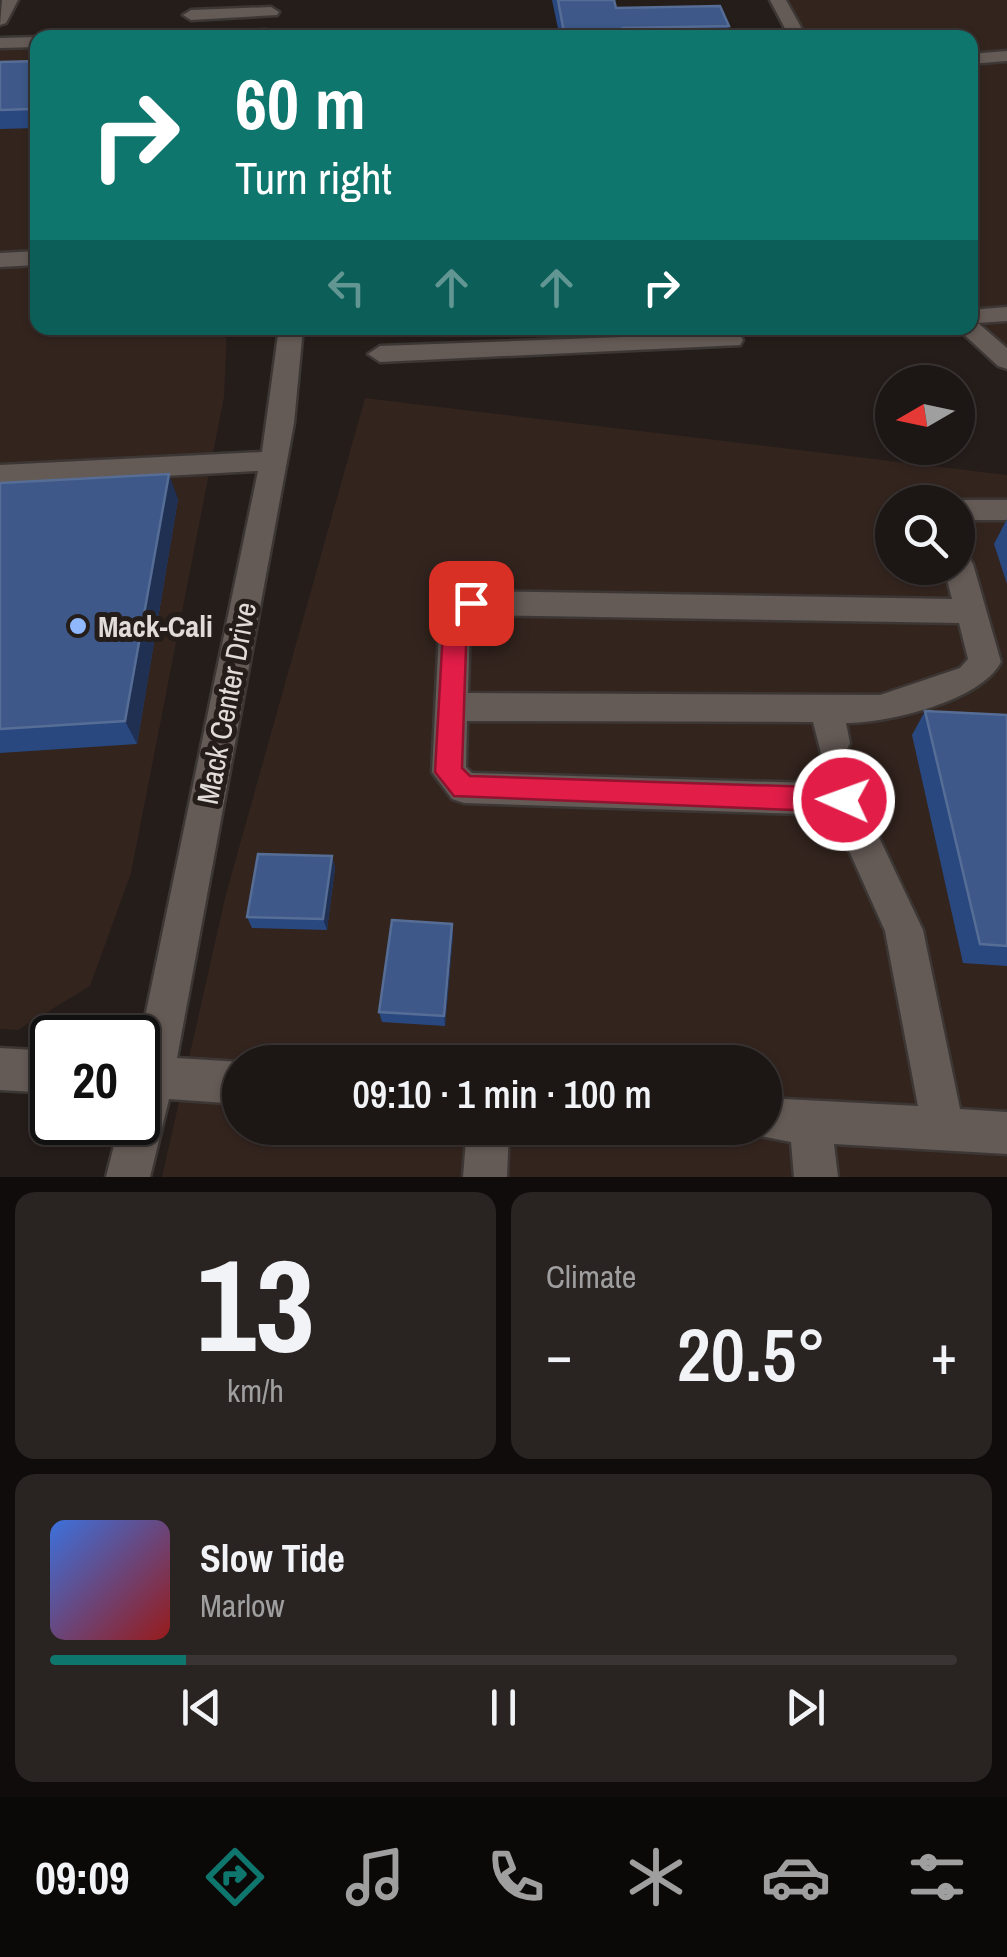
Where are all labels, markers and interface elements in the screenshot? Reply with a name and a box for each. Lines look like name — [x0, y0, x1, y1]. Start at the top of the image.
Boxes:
text: 60 m — [235, 57, 366, 151]
icon: right — [70, 70, 200, 200]
text: Turn right — [235, 147, 392, 208]
icon: left — [319, 260, 374, 315]
icon: ahead — [424, 260, 479, 315]
icon: ahead — [529, 260, 584, 315]
icon: right — [634, 260, 689, 315]
north arrow — [875, 365, 975, 465]
map controls — [875, 365, 975, 585]
button: search — [875, 485, 975, 585]
pin — [429, 561, 514, 646]
icon: arrive — [444, 576, 499, 631]
street label: Mack Center Drive — [187, 599, 265, 807]
place label: Mack-Cali — [98, 606, 213, 646]
marker: Mack-Cali — [67, 615, 89, 637]
position arrow — [792, 748, 896, 852]
speed limit sign: 20 — [30, 1015, 160, 1145]
text: 09:10 · 1 min · 100 m — [352, 1069, 652, 1120]
text: 13 — [196, 1216, 315, 1392]
text: Climate — [546, 1255, 636, 1298]
text: 20.5° — [677, 1303, 826, 1404]
text: − — [546, 1317, 572, 1391]
text: + — [931, 1317, 957, 1391]
text: km/h — [227, 1369, 284, 1412]
text: Slow Tide — [200, 1533, 345, 1584]
text: Marlow — [200, 1584, 285, 1627]
icon: previous — [174, 1680, 229, 1735]
icon: pause — [476, 1680, 531, 1735]
icon: next — [778, 1680, 833, 1735]
icon: directions — [200, 1842, 270, 1912]
icon: music — [340, 1842, 410, 1912]
icon: phone — [481, 1842, 551, 1912]
icon: climate — [621, 1842, 691, 1912]
icon: car — [761, 1842, 831, 1912]
icon: filters — [902, 1842, 972, 1912]
text: 09:09 — [35, 1847, 130, 1908]

